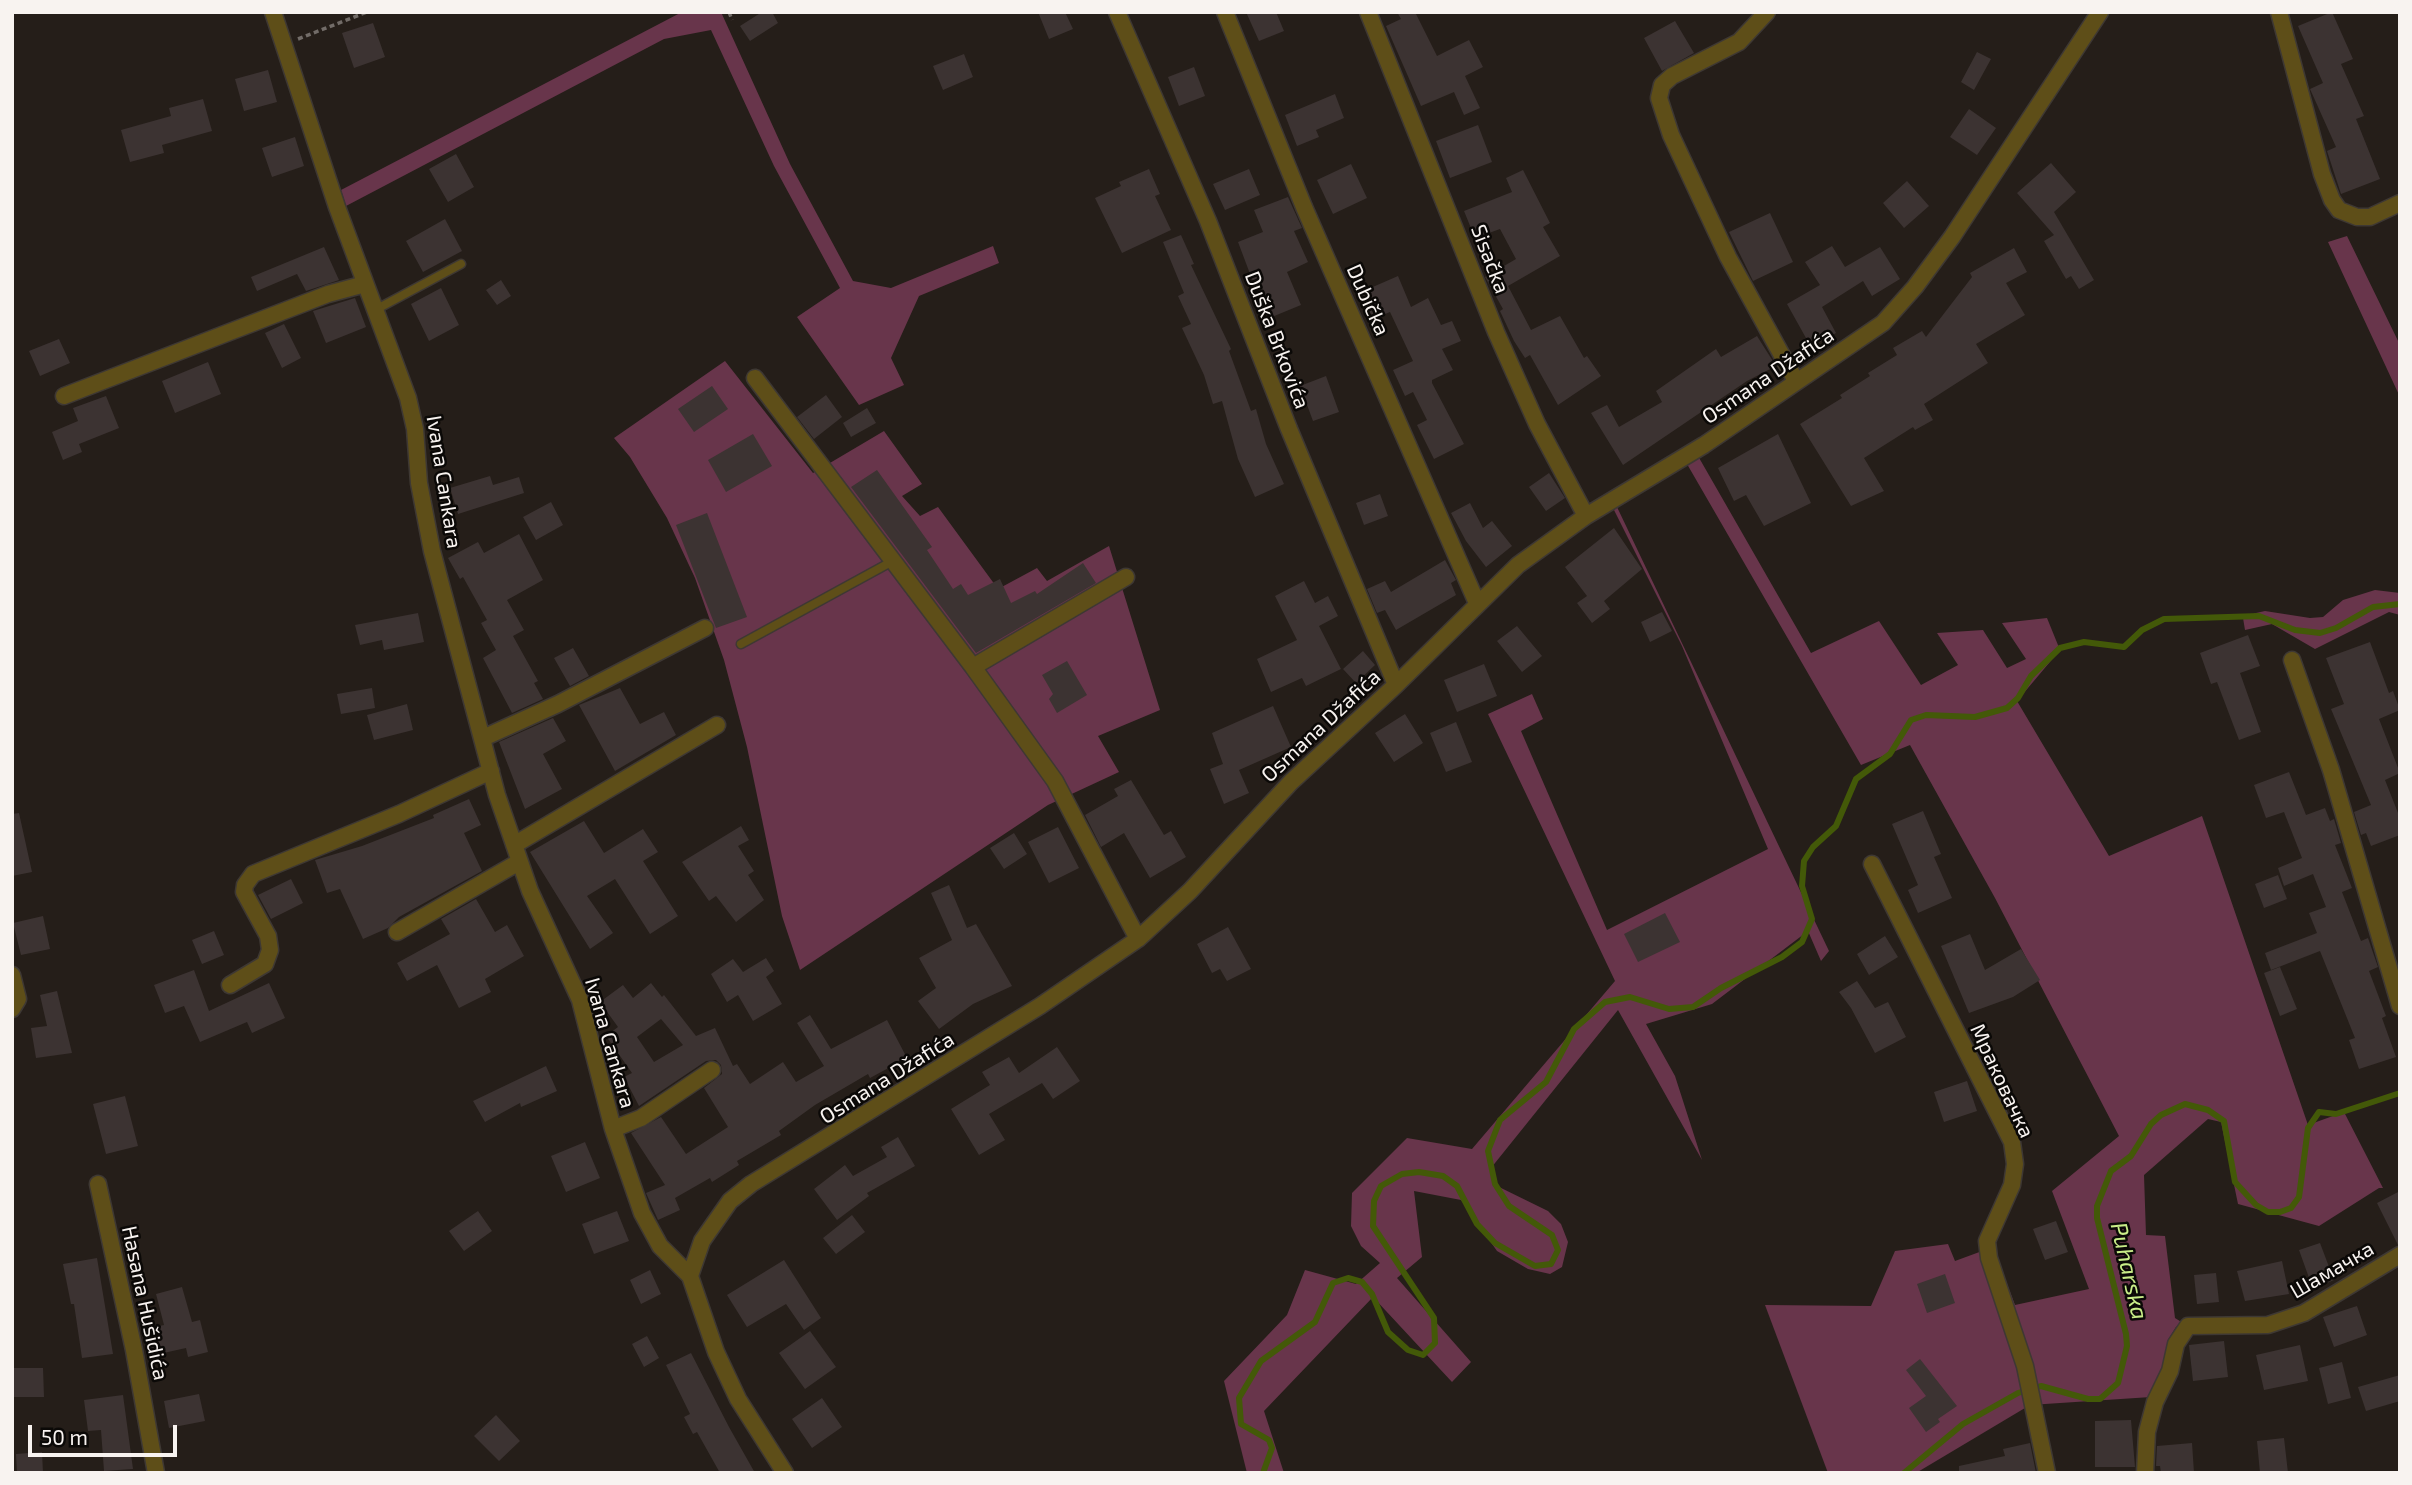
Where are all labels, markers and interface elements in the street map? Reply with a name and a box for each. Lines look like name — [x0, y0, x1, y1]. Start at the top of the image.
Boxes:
street label: Sisačka — [1465, 221, 1515, 297]
street label: Dubička — [1341, 260, 1395, 340]
street label: Duška Brkovića — [1239, 268, 1315, 412]
street label: Osmana Džafića — [1697, 323, 1839, 429]
street label: Ivana Cankara — [421, 414, 467, 550]
street label: Osmana Džafića — [1256, 664, 1386, 788]
street label: Ivana Cankara — [579, 975, 641, 1111]
street label: Мраковачка — [1965, 1020, 2039, 1142]
street label: Osmana Džafića — [815, 1027, 959, 1129]
water label: Puharska — [2104, 1220, 2154, 1322]
street label: Hasana Hušidića — [116, 1224, 174, 1382]
street label: Шамачка — [2286, 1236, 2378, 1304]
scale bar — [32, 1412, 180, 1456]
text: 50 m — [41, 1424, 88, 1449]

